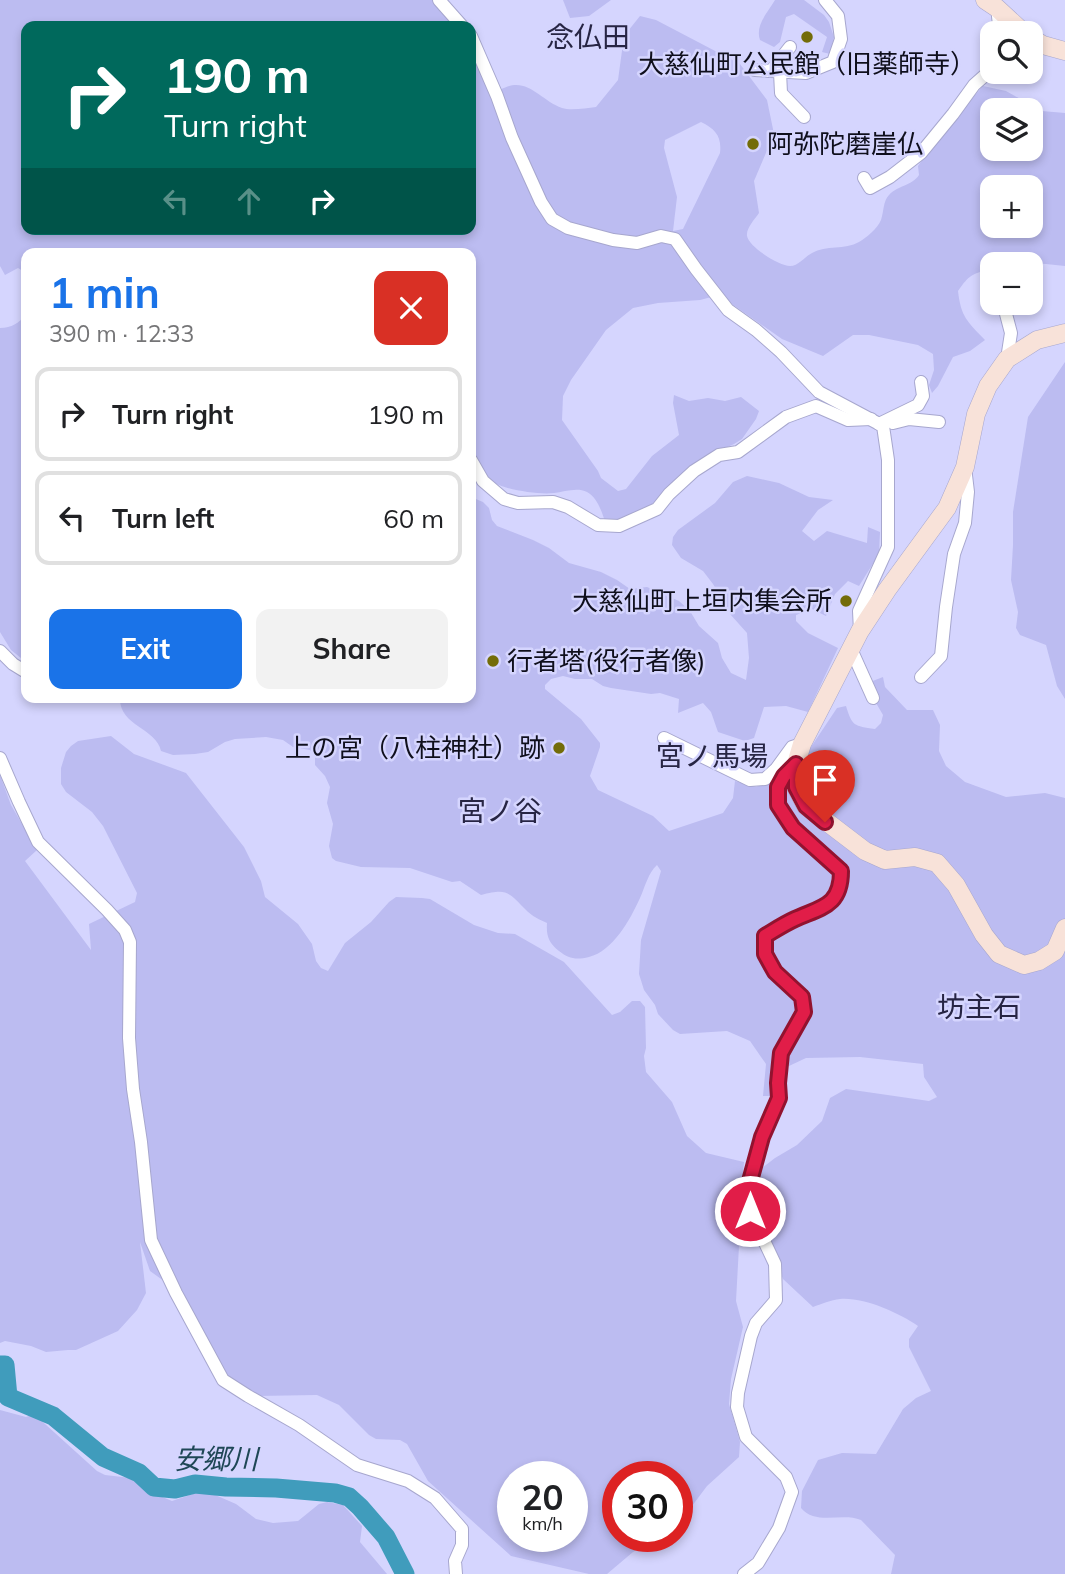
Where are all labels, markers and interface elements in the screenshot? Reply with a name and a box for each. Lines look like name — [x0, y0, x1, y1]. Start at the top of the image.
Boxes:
district label: 念仏田 — [546, 19, 630, 54]
map controls — [980, 21, 1043, 315]
button: search — [980, 21, 1043, 84]
marker: 大慈仙町公民館（旧薬師寺） — [799, 29, 815, 45]
text: 190 m — [164, 44, 310, 105]
place label: 大慈仙町公民館（旧薬師寺） — [638, 47, 976, 80]
icon: right — [49, 49, 140, 140]
button: layers — [980, 98, 1043, 161]
text: Turn right — [164, 105, 307, 145]
place label: 阿弥陀磨崖仏 — [767, 127, 923, 160]
marker: 阿弥陀磨崖仏 — [745, 136, 761, 152]
button: + — [980, 175, 1043, 238]
icon: left — [157, 182, 195, 220]
icon: ahead — [230, 182, 268, 220]
icon: right — [303, 182, 341, 220]
button: − — [980, 252, 1043, 315]
text: 1 min — [49, 266, 160, 319]
button: close — [374, 271, 448, 345]
text: 390 m · 12:33 — [49, 319, 194, 348]
icon: right — [53, 395, 91, 433]
text: Turn right — [112, 398, 233, 431]
text: 190 m — [368, 398, 444, 431]
icon: left — [53, 499, 91, 537]
text: Turn left — [112, 502, 214, 535]
text: 60 m — [383, 502, 444, 535]
place label: 大慈仙町上垣内集会所 — [572, 584, 832, 617]
marker: 大慈仙町上垣内集会所 — [838, 593, 854, 609]
button: Exit — [49, 609, 242, 689]
button: Share — [256, 609, 448, 689]
place label: 行者塔(役行者像) — [507, 644, 706, 677]
marker: 行者塔(役行者像) — [485, 653, 501, 669]
place label: 上の宮（八柱神社）跡 — [285, 731, 545, 764]
district label: 宮ノ馬場 — [656, 738, 768, 773]
marker: 上の宮（八柱神社）跡 — [551, 740, 567, 756]
pin — [795, 750, 855, 822]
icon: arrive — [806, 761, 844, 799]
district label: 宮ノ谷 — [458, 793, 542, 828]
district label: 坊主石 — [937, 989, 1021, 1024]
position arrow — [713, 1174, 787, 1248]
water label: 安郷川 — [174, 1441, 261, 1476]
speed limit sign: 30 — [602, 1461, 693, 1552]
text: 20 — [521, 1475, 564, 1519]
text: km/h — [522, 1512, 563, 1535]

